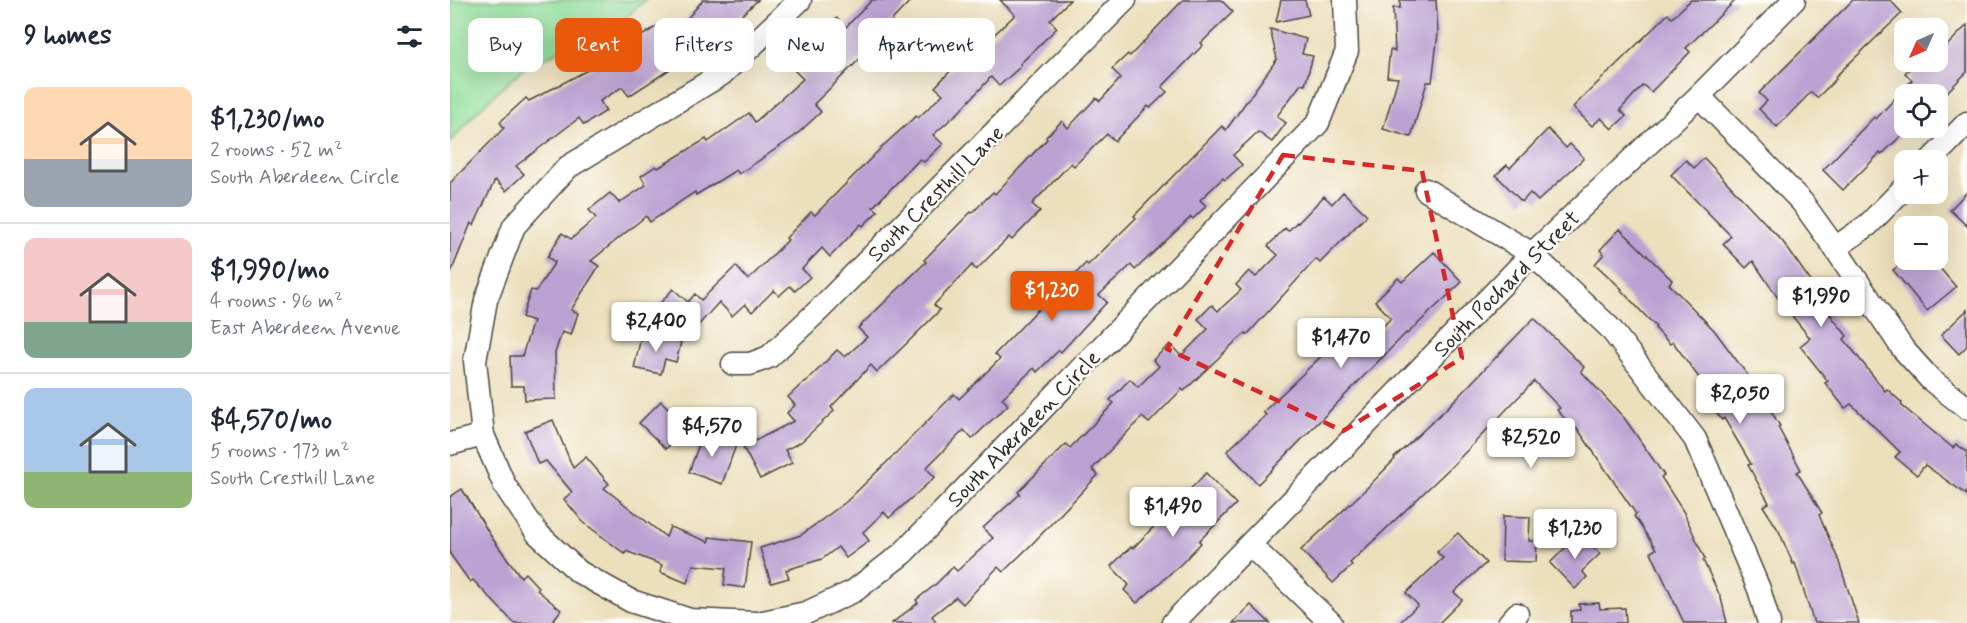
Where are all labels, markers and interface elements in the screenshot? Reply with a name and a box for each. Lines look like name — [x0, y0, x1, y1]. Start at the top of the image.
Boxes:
chip: Buy — [468, 18, 543, 72]
chip: Rent — [555, 18, 642, 72]
chip: Filters — [654, 18, 754, 72]
chip: New — [766, 18, 846, 72]
chip: Apartment — [858, 18, 995, 72]
north arrow — [1894, 18, 1948, 72]
map controls — [1894, 18, 1948, 270]
text: 9 homes — [24, 19, 112, 53]
icon: filters — [393, 20, 426, 53]
button: locate — [1894, 84, 1948, 138]
text: $1,230/mo — [210, 103, 325, 137]
icon: home — [72, 111, 144, 183]
street label: South Cresthill Lane — [862, 120, 1011, 269]
text: 2 rooms · 52 m² — [210, 137, 343, 164]
button: + — [1894, 150, 1948, 204]
text: South Aberdeen Circle — [210, 164, 400, 191]
street label: South Pochard Street — [1428, 205, 1587, 364]
button: − — [1894, 216, 1948, 270]
text: $1,990/mo — [210, 254, 329, 288]
icon: home — [72, 262, 144, 334]
pin: $1,230 — [1003, 271, 1101, 322]
text: $1,230 — [1025, 277, 1079, 304]
pin: $1,990 — [1772, 277, 1870, 328]
text: $1,990 — [1792, 283, 1850, 310]
text: 4 rooms · 96 m² — [210, 288, 343, 315]
pin: $2,400 — [607, 302, 705, 353]
text: $2,400 — [625, 308, 687, 335]
text: East Aberdeen Avenue — [210, 315, 400, 342]
pin: $1,470 — [1292, 318, 1390, 369]
text: $1,470 — [1311, 324, 1371, 351]
street label: South Aberdeen Circle — [942, 345, 1107, 514]
pin: $2,050 — [1691, 374, 1789, 425]
text: $2,050 — [1710, 380, 1770, 407]
text: $4,570/mo — [210, 404, 332, 438]
pin: $4,570 — [663, 407, 761, 458]
icon: home — [72, 412, 144, 484]
text: $4,570 — [682, 413, 742, 440]
pin: $2,520 — [1482, 418, 1580, 469]
text: $2,520 — [1501, 424, 1561, 451]
text: 5 rooms · 173 m² — [210, 438, 349, 465]
text: South Cresthill Lane — [210, 465, 375, 492]
pin: $1,490 — [1124, 487, 1222, 538]
text: $1,490 — [1144, 493, 1202, 520]
pin: $1,230 — [1526, 509, 1624, 560]
text: $1,230 — [1548, 515, 1602, 542]

